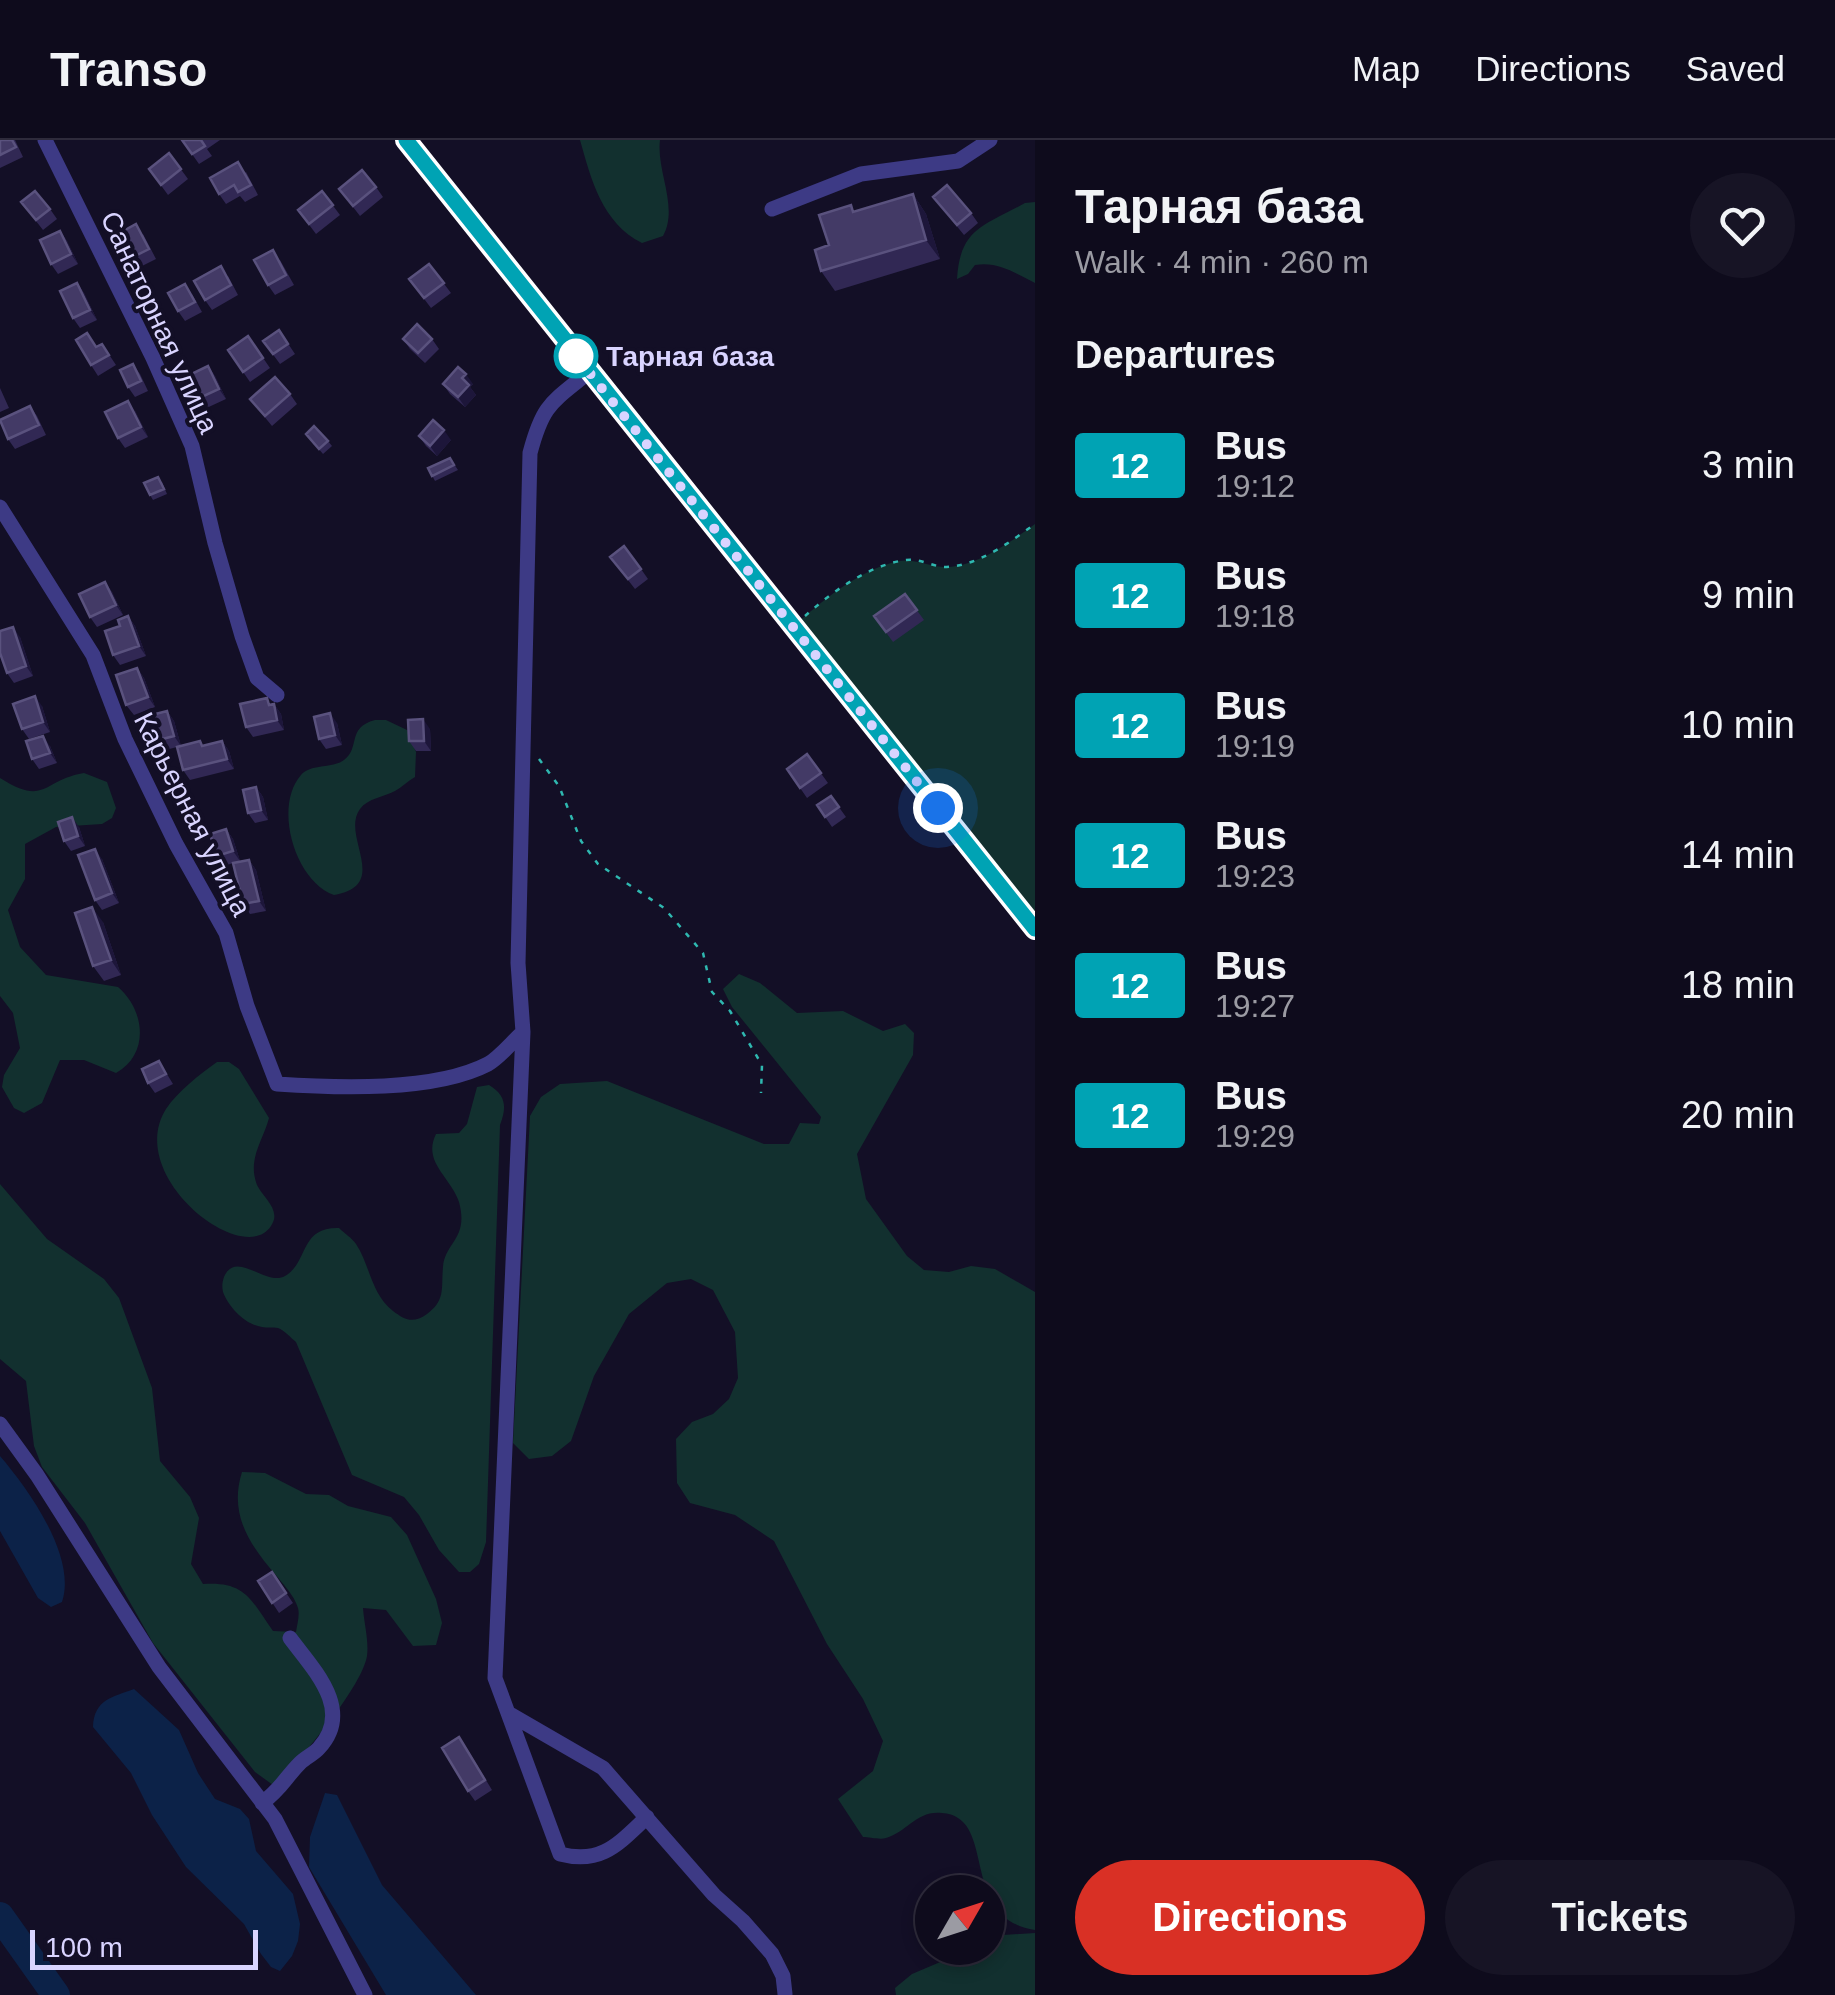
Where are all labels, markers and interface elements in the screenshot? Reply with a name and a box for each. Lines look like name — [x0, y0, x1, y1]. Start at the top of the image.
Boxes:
text: Transo — [50, 43, 207, 96]
text: Map — [1352, 49, 1420, 88]
text: Directions — [1475, 49, 1631, 88]
text: Saved — [1686, 49, 1785, 88]
button: heart — [1690, 173, 1795, 278]
text: Тарная база — [1075, 180, 1363, 233]
street label: Санаторная улица — [95, 206, 225, 438]
text: Walk · 4 min · 260 m — [1075, 244, 1369, 280]
text: Departures — [1075, 334, 1276, 376]
marker: Тарная база — [555, 335, 597, 377]
place label: Тарная база — [606, 341, 774, 372]
text: Bus — [1215, 425, 1287, 467]
text: 3 min — [1702, 444, 1795, 486]
text: 12 — [1111, 446, 1149, 485]
text: 19:12 — [1215, 468, 1295, 504]
text: Bus — [1215, 555, 1287, 597]
text: 9 min — [1702, 574, 1795, 616]
text: 12 — [1111, 576, 1149, 615]
text: 19:18 — [1215, 598, 1295, 634]
text: Bus — [1215, 685, 1287, 727]
text: 10 min — [1681, 704, 1795, 746]
text: 12 — [1111, 706, 1149, 745]
street label: Карьерная улица — [128, 707, 257, 921]
text: 19:19 — [1215, 728, 1295, 764]
your location — [913, 783, 963, 833]
text: Bus — [1215, 815, 1287, 857]
text: 14 min — [1681, 834, 1795, 876]
text: 12 — [1111, 836, 1149, 875]
text: 19:23 — [1215, 858, 1295, 894]
text: Bus — [1215, 945, 1287, 987]
text: 18 min — [1681, 964, 1795, 1006]
text: 12 — [1111, 966, 1149, 1005]
text: 19:27 — [1215, 988, 1295, 1024]
text: Bus — [1215, 1075, 1287, 1117]
text: 20 min — [1681, 1094, 1795, 1136]
text: 12 — [1111, 1096, 1149, 1135]
text: 19:29 — [1215, 1118, 1295, 1154]
button: Directions — [1075, 1860, 1425, 1975]
button: Tickets — [1445, 1860, 1795, 1975]
north arrow — [915, 1875, 1005, 1965]
map controls — [915, 1875, 1005, 1965]
scale bar — [30, 1925, 258, 1970]
text: 100 m — [45, 1932, 123, 1963]

